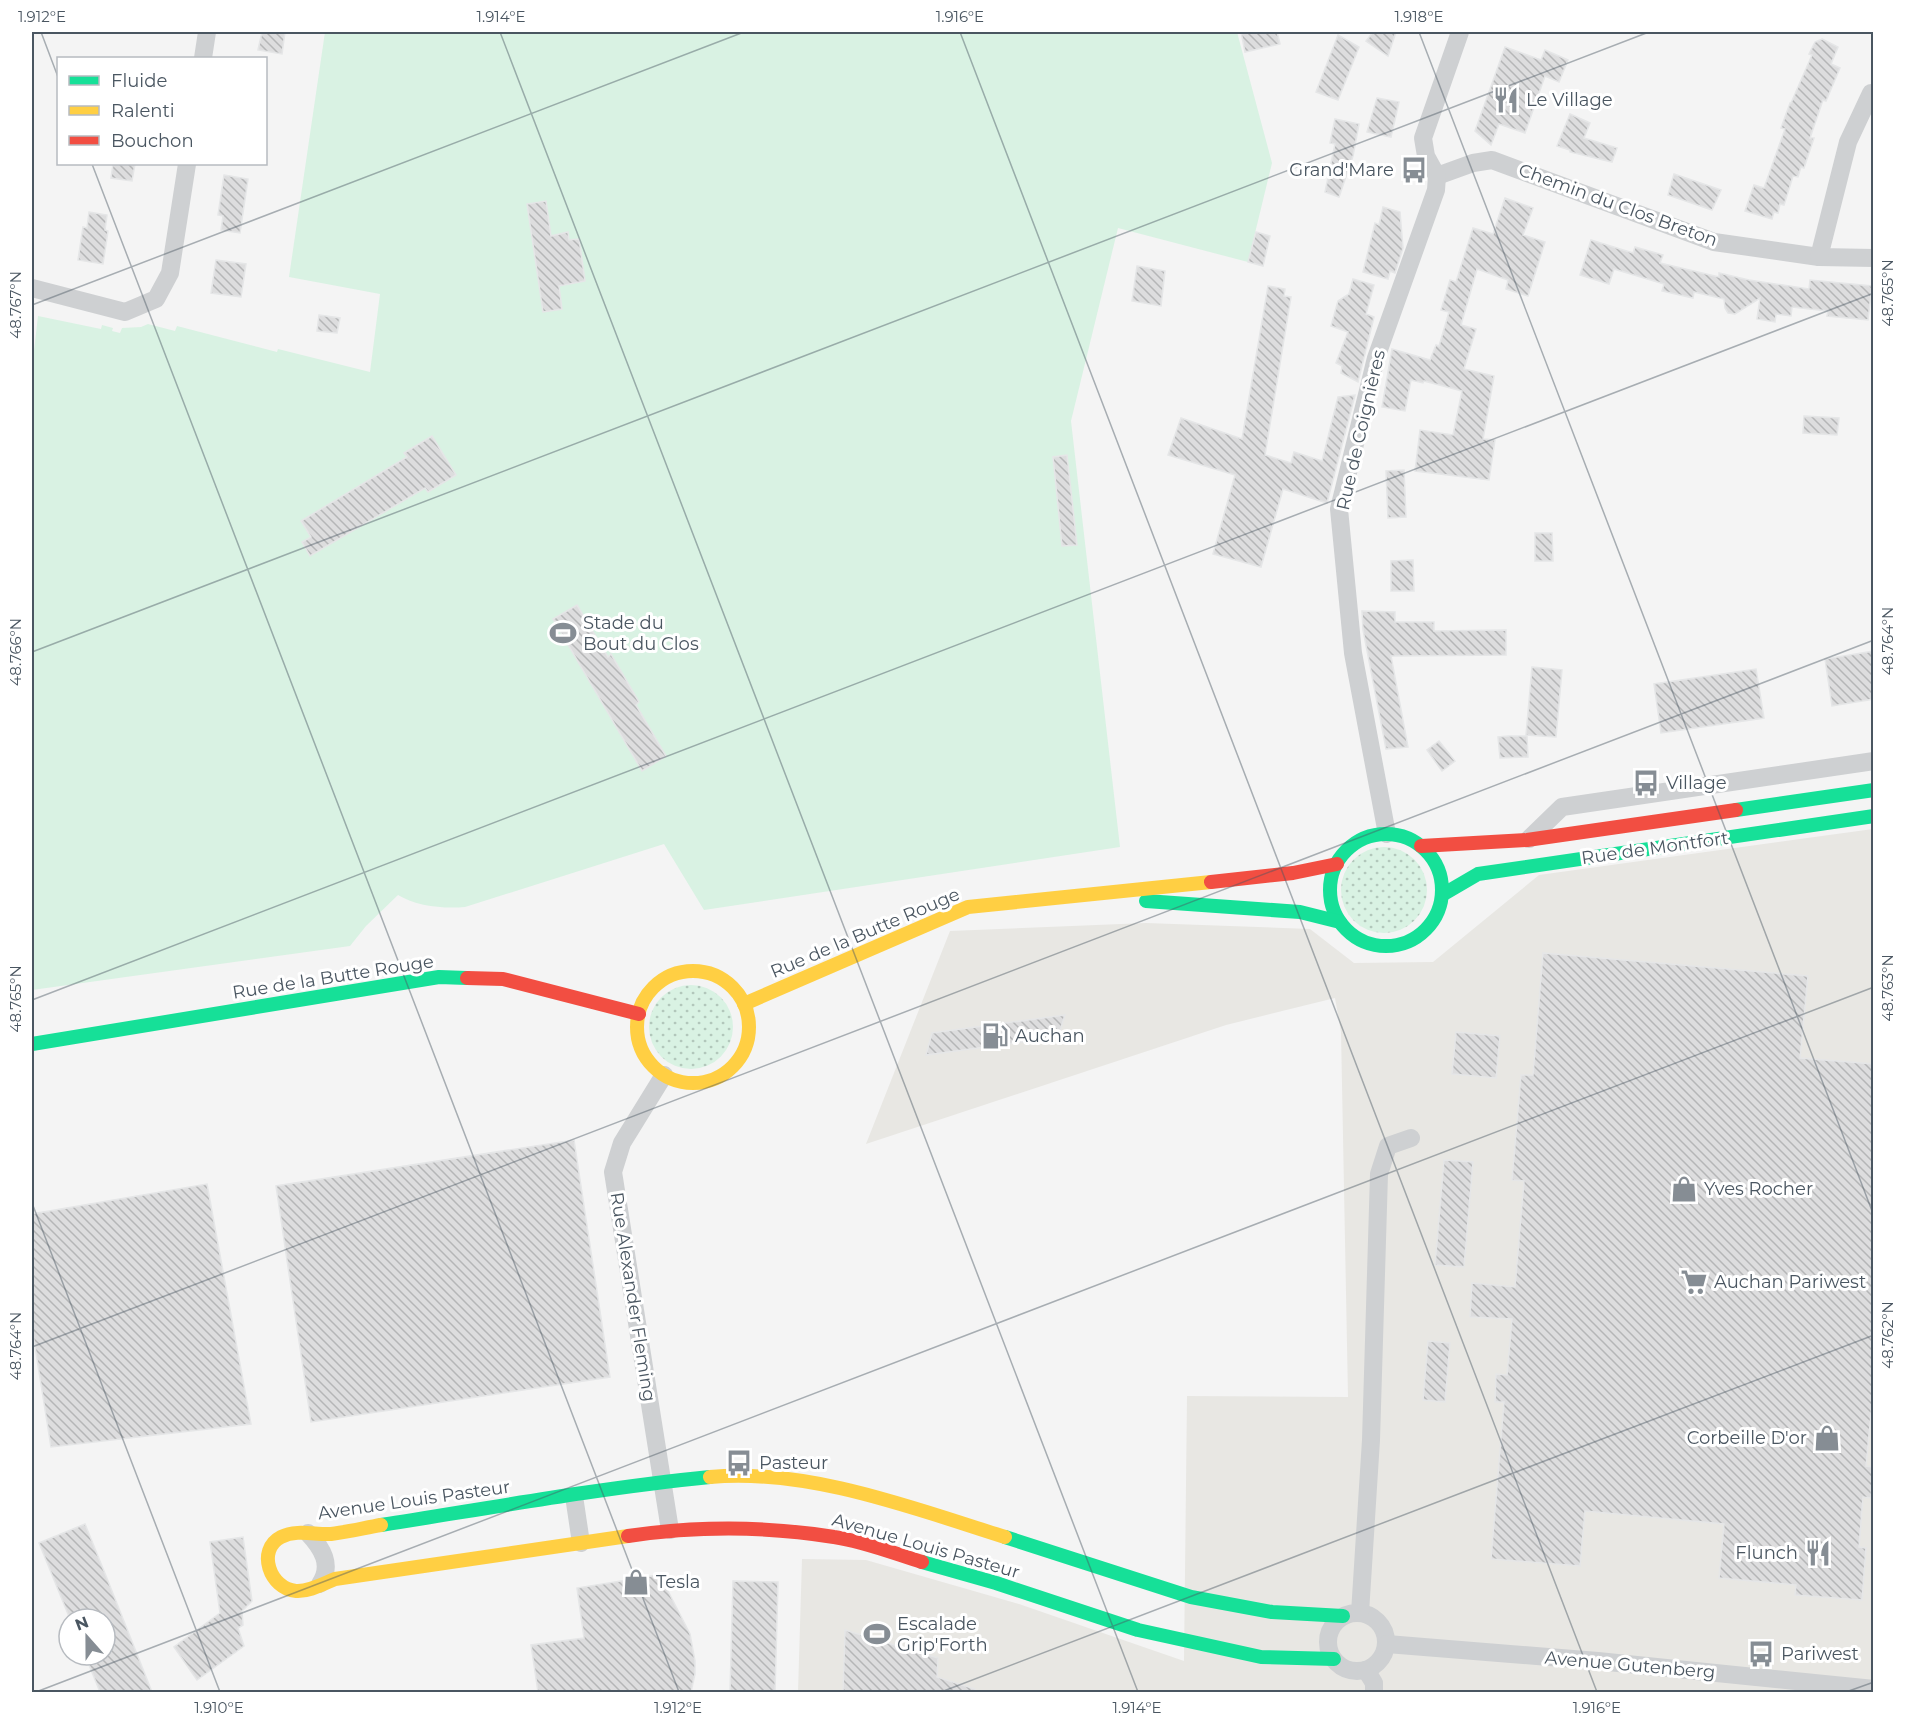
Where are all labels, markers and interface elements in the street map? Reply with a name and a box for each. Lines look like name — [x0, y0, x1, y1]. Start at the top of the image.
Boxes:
text: 1.912°E — [18, 7, 66, 26]
text: 1.914°E — [477, 7, 525, 26]
text: 1.916°E — [936, 7, 984, 26]
text: 1.918°E — [1394, 7, 1444, 26]
legend — [57, 57, 267, 165]
text: Fluide — [111, 70, 167, 92]
restaurant icon: Le Village — [1491, 85, 1521, 115]
place label: Le Village — [1526, 89, 1613, 111]
text: Ralenti — [111, 100, 175, 122]
text: Bouchon — [111, 130, 194, 152]
bus stop icon: Grand'Mare — [1399, 155, 1429, 185]
place label: Grand'Mare — [1289, 159, 1394, 181]
street label: Chemin du Clos Breton — [1516, 159, 1720, 251]
text: 48.765°N — [1878, 259, 1897, 327]
text: 48.767°N — [6, 271, 25, 339]
street label: Rue de Coignières — [1332, 348, 1390, 512]
text: 48.764°N — [1878, 607, 1897, 675]
place label: Stade du Bout du Clos — [583, 612, 699, 655]
text: 48.766°N — [6, 618, 25, 686]
sports icon: Stade du Bout du Clos — [548, 618, 578, 648]
bus stop icon: Village — [1631, 768, 1661, 798]
place label: Village — [1666, 772, 1727, 794]
street label: Rue de Montfort — [1580, 827, 1730, 869]
street label: Rue de la Butte Rouge — [767, 883, 963, 983]
street label: Rue de la Butte Rouge — [231, 950, 435, 1004]
text: 48.763°N — [1878, 954, 1897, 1022]
text: 48.765°N — [6, 965, 25, 1033]
fuel station icon: Auchan — [980, 1021, 1010, 1051]
place label: Auchan — [1015, 1025, 1085, 1047]
shop icon: Yves Rocher — [1669, 1174, 1699, 1204]
place label: Yves Rocher — [1704, 1178, 1813, 1200]
street label: Rue Alexander Fleming — [606, 1191, 660, 1403]
supermarket icon: Auchan Pariwest — [1679, 1267, 1709, 1297]
place label: Auchan Pariwest — [1714, 1271, 1866, 1293]
text: 48.762°N — [1878, 1301, 1897, 1369]
text: 48.764°N — [6, 1312, 25, 1380]
shop icon: Corbeille D'or — [1812, 1423, 1842, 1453]
place label: Corbeille D'or — [1687, 1427, 1807, 1449]
bus stop icon: Pasteur — [724, 1448, 754, 1478]
place label: Pasteur — [759, 1452, 828, 1474]
street label: Avenue Louis Pasteur — [316, 1476, 512, 1524]
street label: Avenue Louis Pasteur — [830, 1509, 1022, 1583]
restaurant icon: Flunch — [1803, 1538, 1833, 1568]
place label: Flunch — [1735, 1542, 1798, 1564]
shop icon: Tesla — [621, 1567, 651, 1597]
place label: Tesla — [656, 1571, 700, 1593]
north arrow — [57, 1607, 117, 1667]
text: N — [72, 1612, 91, 1635]
place label: Escalade Grip'Forth — [897, 1613, 988, 1656]
sports icon: Escalade Grip'Forth — [862, 1619, 892, 1649]
bus stop icon: Pariwest — [1746, 1639, 1776, 1669]
place label: Pariwest — [1781, 1643, 1859, 1665]
street label: Avenue Gutenberg — [1544, 1647, 1716, 1683]
text: 1.910°E — [194, 1698, 244, 1717]
text: 1.912°E — [654, 1698, 702, 1717]
text: 1.914°E — [1113, 1698, 1161, 1717]
text: 1.916°E — [1573, 1698, 1621, 1717]

